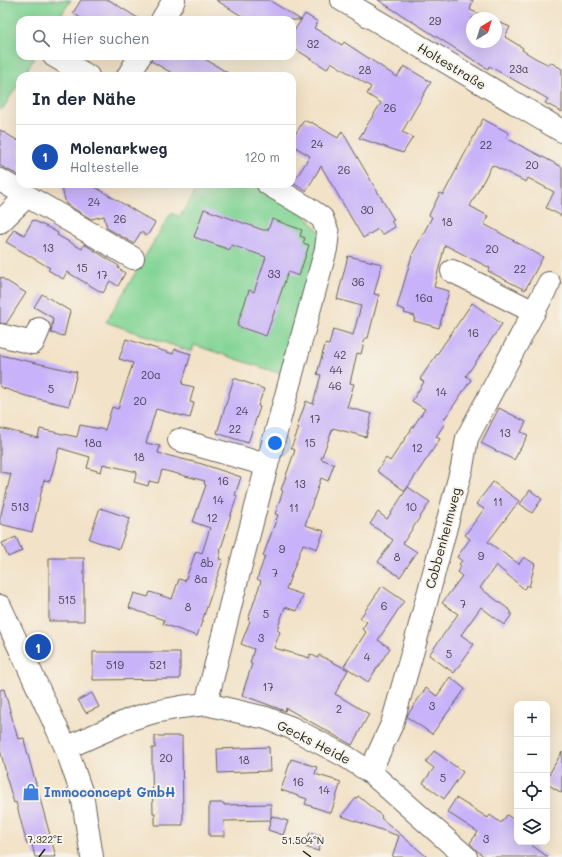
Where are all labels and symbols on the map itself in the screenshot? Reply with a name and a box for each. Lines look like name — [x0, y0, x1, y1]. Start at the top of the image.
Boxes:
north arrow — [466, 12, 502, 48]
house number: 29 — [429, 13, 442, 28]
house number: 32 — [307, 36, 319, 51]
street label: Holtestraße — [415, 38, 490, 93]
house number: 23a — [509, 61, 529, 76]
house number: 28 — [359, 62, 372, 77]
house number: 26 — [384, 100, 396, 115]
house number: 24 — [311, 136, 324, 151]
house number: 22 — [480, 137, 492, 152]
house number: 20 — [526, 157, 539, 172]
house number: 26 — [338, 162, 350, 177]
house number: 24 — [88, 194, 101, 209]
house number: 30 — [360, 202, 374, 217]
house number: 26 — [114, 211, 126, 226]
house number: 18 — [441, 214, 453, 229]
house number: 13 — [42, 240, 54, 255]
house number: 20 — [486, 241, 499, 256]
house number: 15 — [76, 260, 88, 275]
house number: 22 — [514, 261, 526, 276]
house number: 33 — [268, 266, 281, 281]
house number: 17 — [96, 267, 108, 282]
house number: 36 — [351, 274, 365, 289]
house number: 16a — [415, 290, 433, 305]
house number: 16 — [467, 325, 479, 340]
house number: 42 — [334, 347, 346, 362]
house number: 44 — [330, 362, 343, 377]
house number: 20a — [141, 367, 161, 382]
house number: 46 — [328, 378, 342, 393]
house number: 5 — [48, 381, 54, 396]
house number: 14 — [435, 384, 447, 399]
house number: 20 — [134, 393, 147, 408]
house number: 24 — [236, 403, 249, 418]
house number: 17 — [309, 411, 321, 426]
house number: 22 — [229, 421, 241, 436]
house number: 13 — [499, 425, 511, 440]
your location — [265, 433, 285, 453]
house number: 18a — [84, 435, 102, 450]
house number: 15 — [304, 435, 316, 450]
house number: 12 — [411, 440, 423, 455]
house number: 18 — [133, 449, 145, 464]
house number: 16 — [217, 473, 229, 488]
house number: 13 — [294, 476, 306, 491]
street label: Cobbenheimweg — [421, 485, 464, 590]
house number: 14 — [212, 492, 224, 507]
house number: 11 — [493, 494, 503, 509]
house number: 513 — [11, 499, 29, 514]
house number: 10 — [405, 499, 417, 514]
house number: 11 — [289, 500, 299, 515]
house number: 12 — [206, 510, 218, 525]
house number: 9 — [279, 541, 286, 556]
house number: 9 — [478, 548, 485, 563]
house number: 8 — [394, 549, 401, 564]
house number: 8b — [200, 555, 214, 570]
house number: 7 — [272, 565, 278, 580]
house number: 8a — [194, 571, 208, 586]
house number: 515 — [58, 592, 76, 607]
house number: 7 — [460, 596, 466, 611]
house number: 6 — [381, 598, 387, 613]
house number: 8 — [185, 599, 192, 614]
house number: 5 — [263, 606, 269, 621]
house number: 3 — [258, 630, 265, 645]
pin: 1 — [25, 632, 51, 662]
house number: 5 — [446, 646, 452, 661]
house number: 4 — [364, 649, 371, 664]
house number: 519 — [106, 657, 124, 672]
house number: 521 — [149, 657, 167, 672]
house number: 17 — [262, 679, 274, 694]
house number: 3 — [429, 698, 436, 713]
house number: 2 — [336, 701, 342, 716]
street label: Gecks Heide — [275, 716, 354, 767]
house number: 20 — [160, 750, 173, 765]
house number: 18 — [238, 752, 250, 767]
house number: 5 — [440, 770, 446, 785]
house number: 16 — [292, 774, 304, 789]
shop icon: Immoconcept GmbH — [21, 782, 41, 802]
house number: 14 — [318, 782, 330, 797]
place label: Immoconcept GmbH — [44, 783, 176, 800]
house number: 3 — [483, 831, 490, 846]
text: 7.322°E — [27, 832, 63, 846]
text: 51.504°N — [282, 833, 324, 847]

